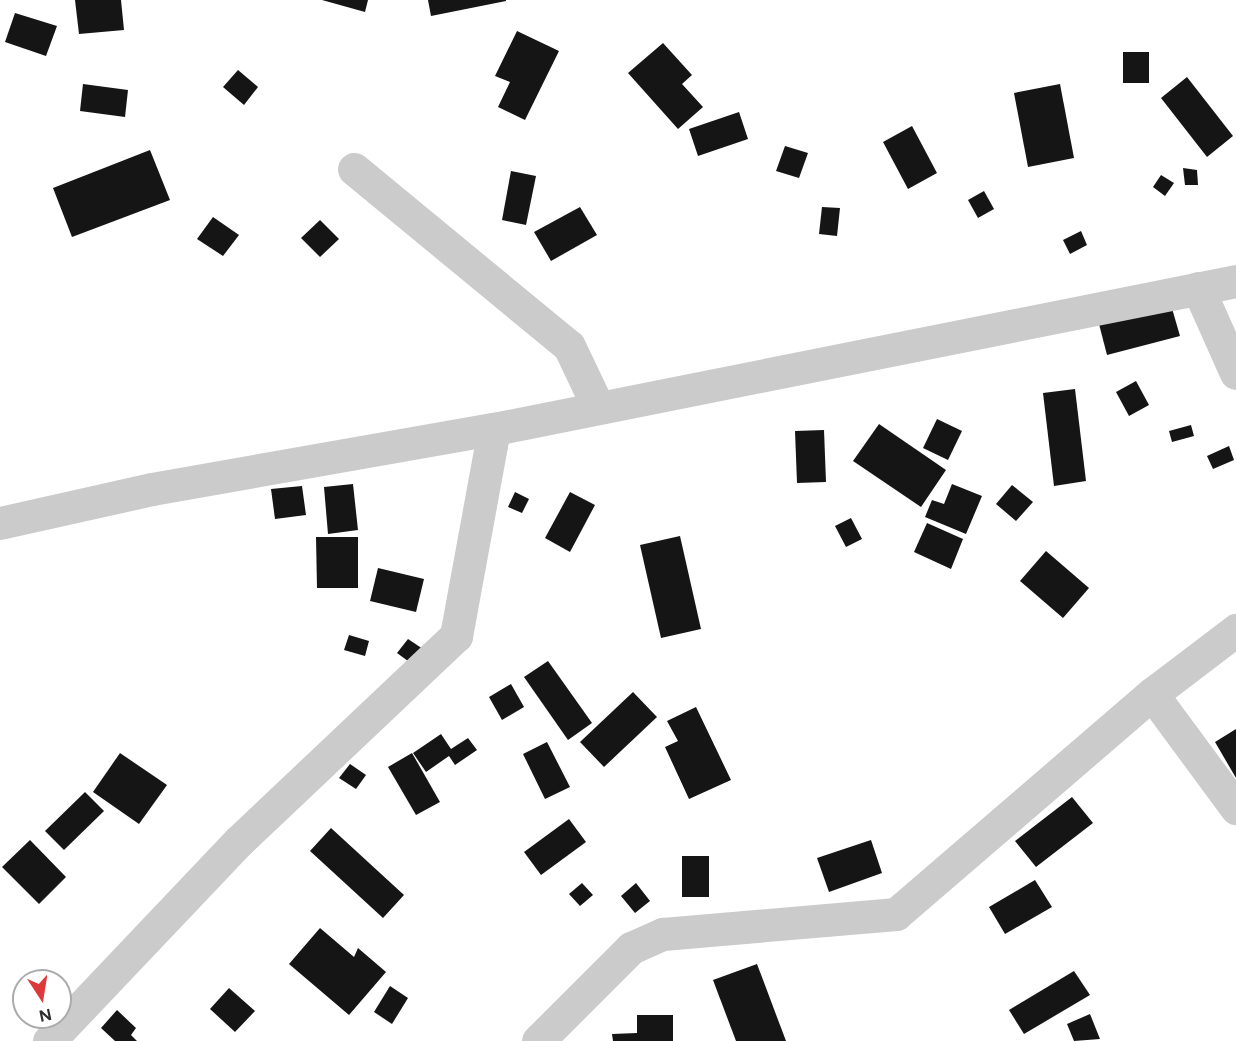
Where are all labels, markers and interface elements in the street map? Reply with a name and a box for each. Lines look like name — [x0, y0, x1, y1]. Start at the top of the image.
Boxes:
north arrow — [12, 969, 72, 1029]
text: N — [37, 1005, 53, 1026]

